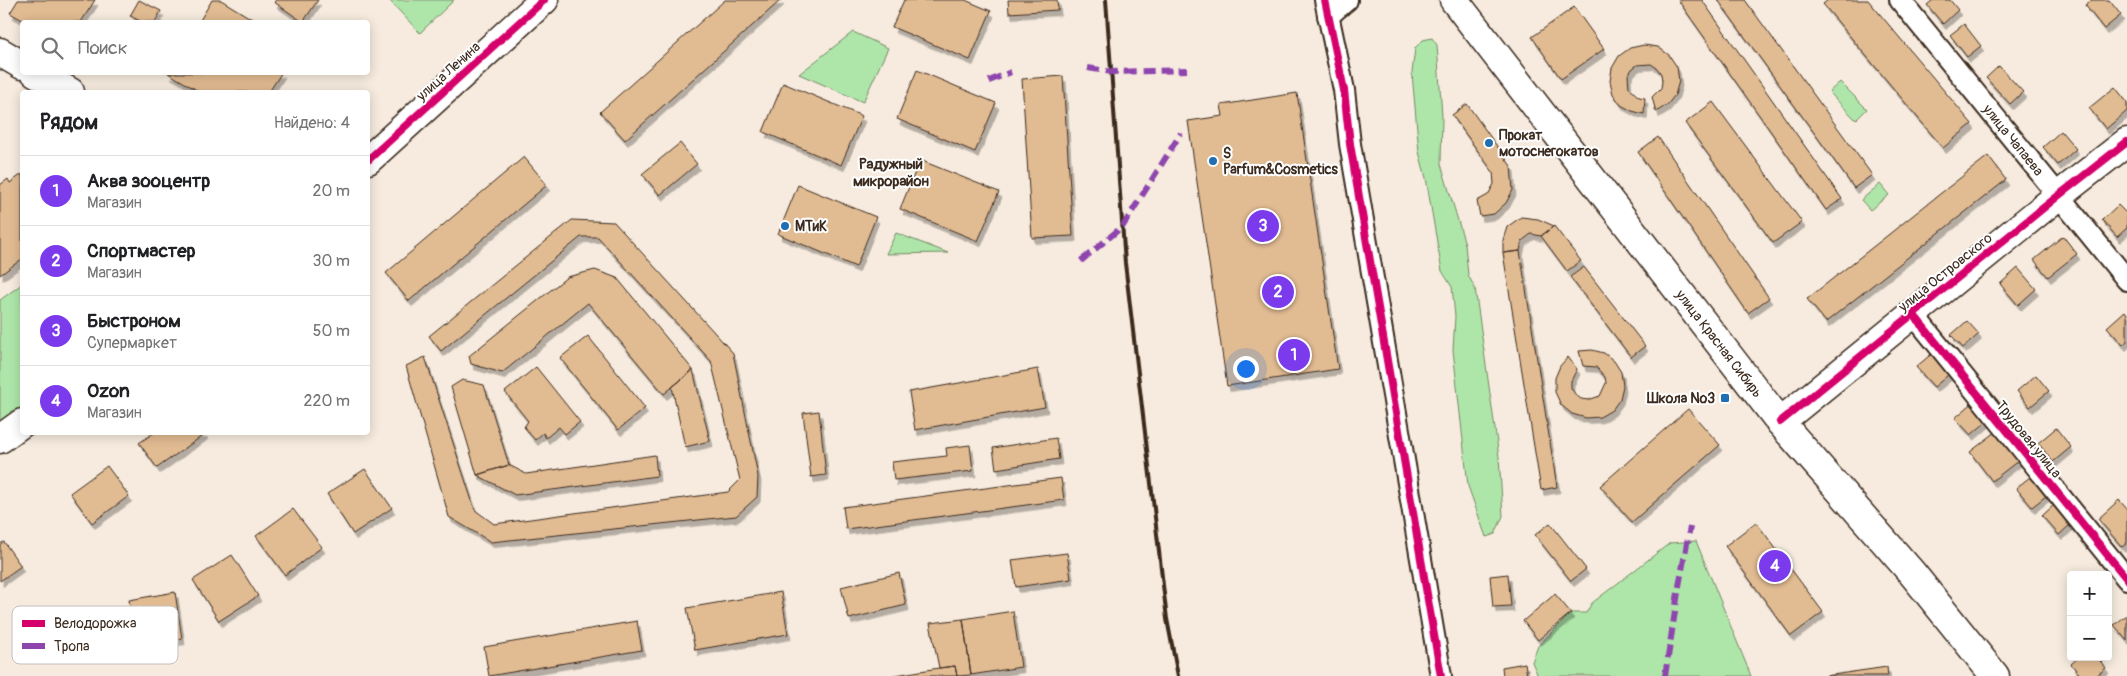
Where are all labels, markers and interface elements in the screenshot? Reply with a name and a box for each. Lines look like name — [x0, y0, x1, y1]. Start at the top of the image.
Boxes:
search box — [20, 20, 370, 75]
icon: search — [38, 34, 66, 62]
text: Поиск — [78, 36, 128, 60]
street label: улица Ленина — [412, 38, 484, 105]
street label: улица Чапаева — [1978, 100, 2047, 179]
text: Рядом — [40, 109, 98, 136]
text: Найдено: 4 — [274, 113, 350, 133]
place label: Прокат мотоснегокатов — [1499, 127, 1599, 160]
marker: Прокат мотоснегокатов — [1483, 137, 1495, 149]
place label: S Parfum&Cosmetics — [1223, 145, 1339, 178]
district label: Радужный микрорайон — [853, 155, 930, 191]
marker: S Parfum&Cosmetics — [1207, 155, 1219, 167]
text: Аква зооцентр — [87, 169, 210, 193]
text: 1 — [53, 181, 59, 201]
text: 20 m — [312, 181, 350, 201]
text: Магазин — [87, 193, 142, 213]
pin: 3 — [1247, 207, 1279, 245]
place label: МТиК — [795, 218, 827, 235]
marker: МТиК — [779, 220, 791, 232]
street label: улица Островского — [1894, 229, 1996, 316]
text: Спортмастер — [87, 239, 196, 263]
text: 2 — [52, 251, 60, 271]
text: 30 m — [312, 251, 350, 271]
text: Магазин — [87, 263, 142, 283]
pin: 2 — [1262, 273, 1294, 311]
street label: улица Красная Сибирь — [1671, 286, 1766, 401]
text: Быстроном — [87, 309, 181, 333]
text: 3 — [52, 321, 60, 341]
text: 50 m — [313, 321, 350, 341]
text: Супермаркет — [87, 333, 177, 353]
pin: 1 — [1278, 336, 1310, 374]
your location — [1233, 356, 1259, 382]
text: Ozon — [87, 379, 130, 403]
place label: Школа №3 — [1646, 390, 1715, 407]
text: 4 — [51, 391, 61, 411]
text: 220 m — [304, 391, 350, 411]
marker: Школа №3 — [1719, 392, 1731, 404]
street label: Трудовая улица — [1992, 397, 2065, 481]
text: Магазин — [87, 403, 142, 423]
pin: 4 — [1759, 547, 1791, 585]
map controls — [2067, 571, 2112, 661]
button: + — [2067, 571, 2112, 616]
legend — [12, 606, 178, 664]
text: Велодорожка — [54, 615, 136, 632]
button: − — [2067, 616, 2112, 661]
text: Тропа — [54, 638, 90, 655]

